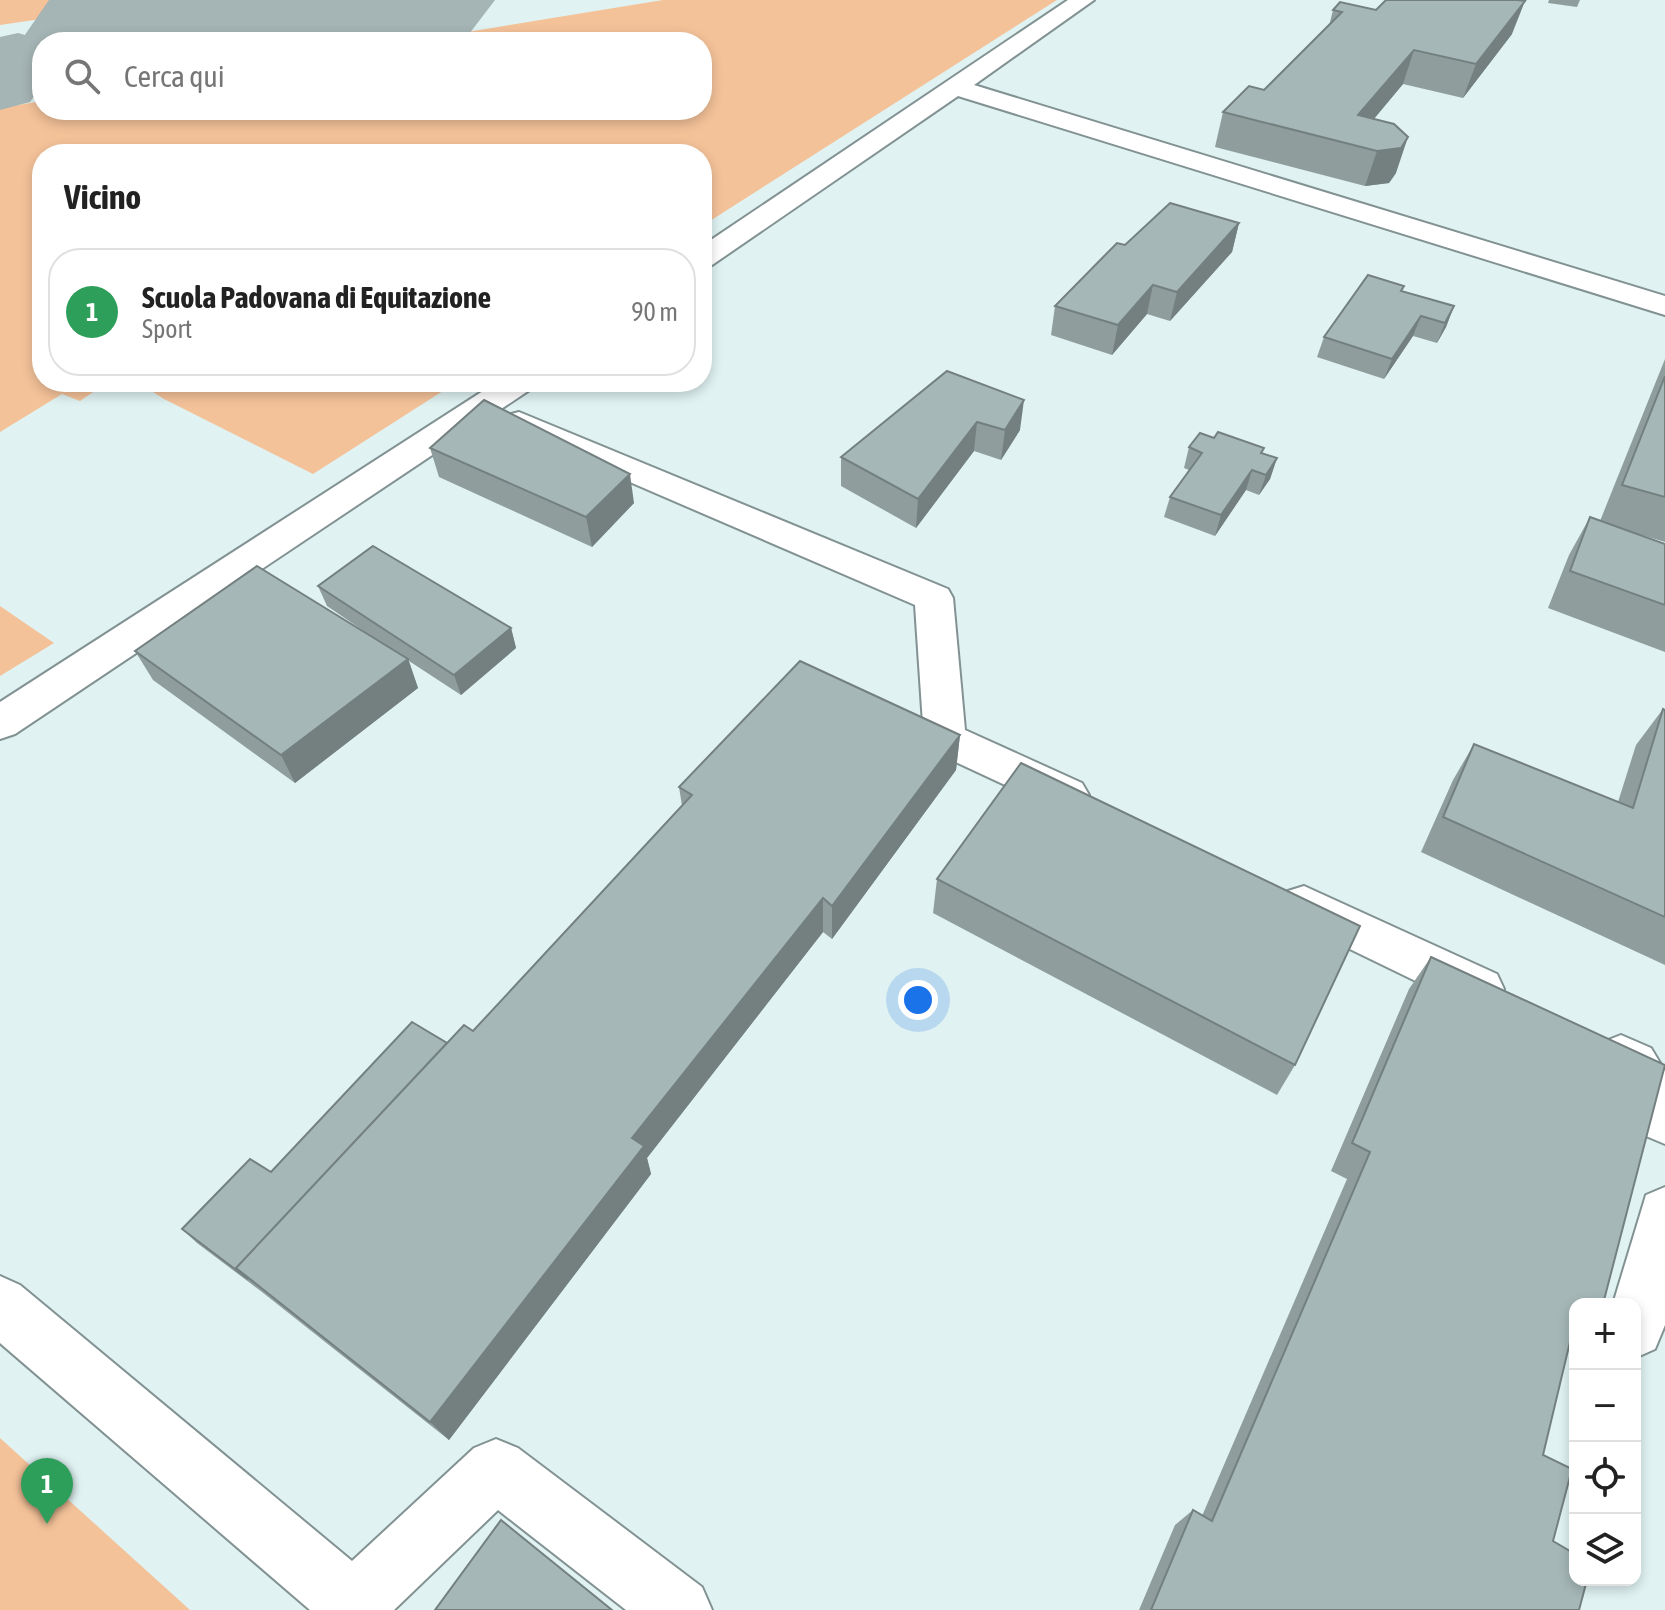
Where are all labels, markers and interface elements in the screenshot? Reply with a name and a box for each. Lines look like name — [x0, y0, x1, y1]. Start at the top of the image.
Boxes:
search box — [32, 32, 712, 120]
icon: search — [60, 54, 104, 98]
text: Cerca qui — [124, 59, 225, 93]
text: Vicino — [64, 177, 141, 216]
text: Scuola Padovana di Equitazione — [142, 280, 491, 314]
text: 1 — [86, 297, 98, 327]
text: 90 m — [631, 297, 678, 327]
text: Sport — [142, 314, 192, 344]
your location — [898, 980, 938, 1020]
map controls — [1569, 1298, 1641, 1586]
button: + — [1569, 1298, 1641, 1370]
button: − — [1569, 1370, 1641, 1442]
button: locate — [1569, 1442, 1641, 1514]
pin: 1 — [21, 1458, 73, 1524]
button: layers — [1569, 1514, 1641, 1586]

